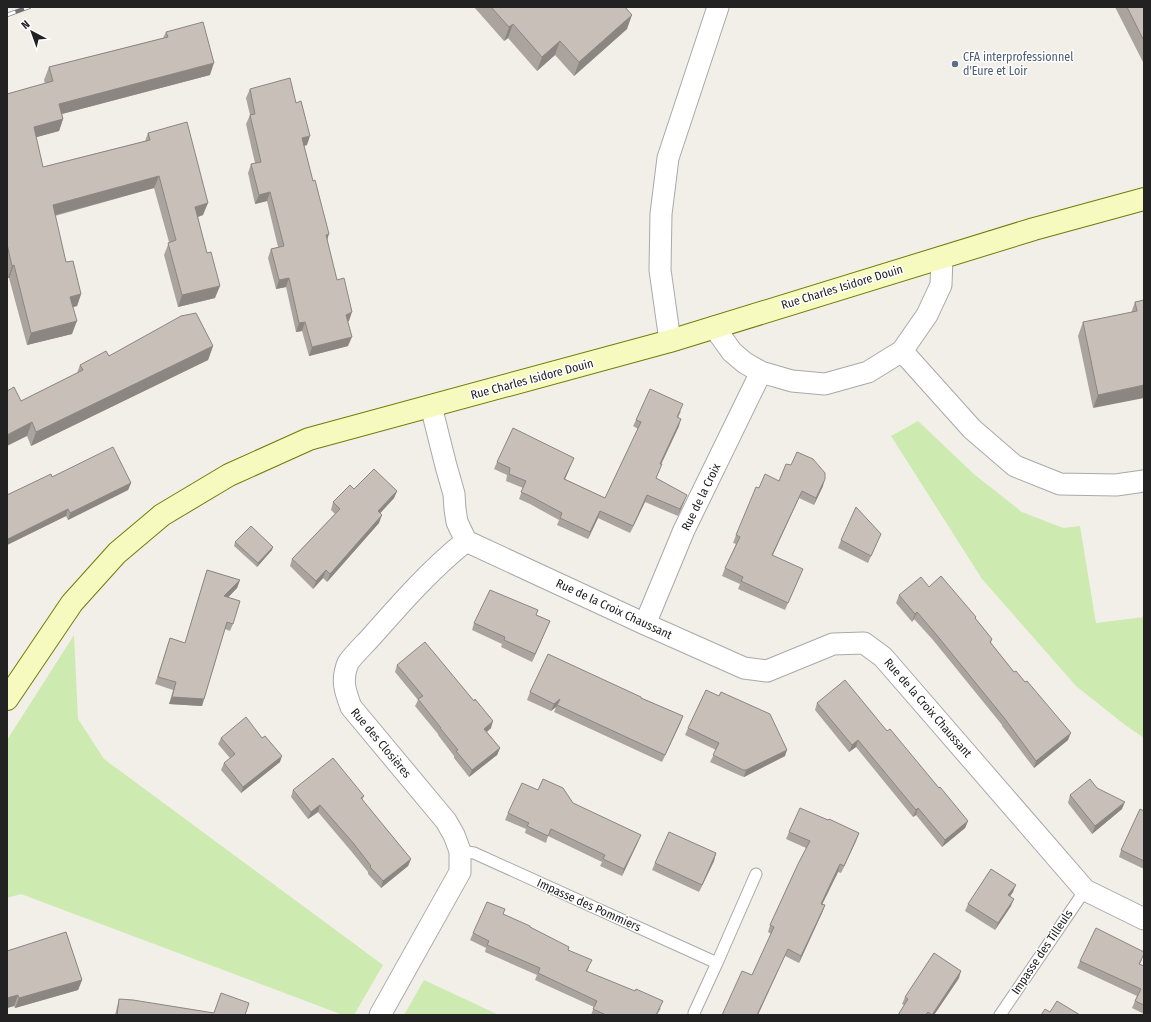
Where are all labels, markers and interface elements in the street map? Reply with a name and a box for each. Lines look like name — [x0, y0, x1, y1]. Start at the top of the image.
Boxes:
north arrow — [12, 12, 52, 52]
text: N — [19, 18, 33, 32]
place label: CFA interprofessionnel d'Eure et Loir — [963, 50, 1073, 78]
marker: CFA interprofessionnel d'Eure et Loir — [950, 59, 960, 69]
street label: Rue Charles Isidore Douin — [779, 262, 905, 312]
street label: Rue Charles Isidore Douin — [469, 356, 595, 402]
street label: Rue de la Croix — [679, 461, 724, 533]
street label: Rue de la Croix Chaussant — [554, 576, 674, 642]
street label: Rue de la Croix Chaussant — [881, 656, 975, 760]
street label: Rue des Closières — [348, 705, 414, 781]
street label: Impasse des Pommiers — [535, 876, 643, 934]
street label: Impasse des Tilleuls — [1009, 907, 1075, 997]

